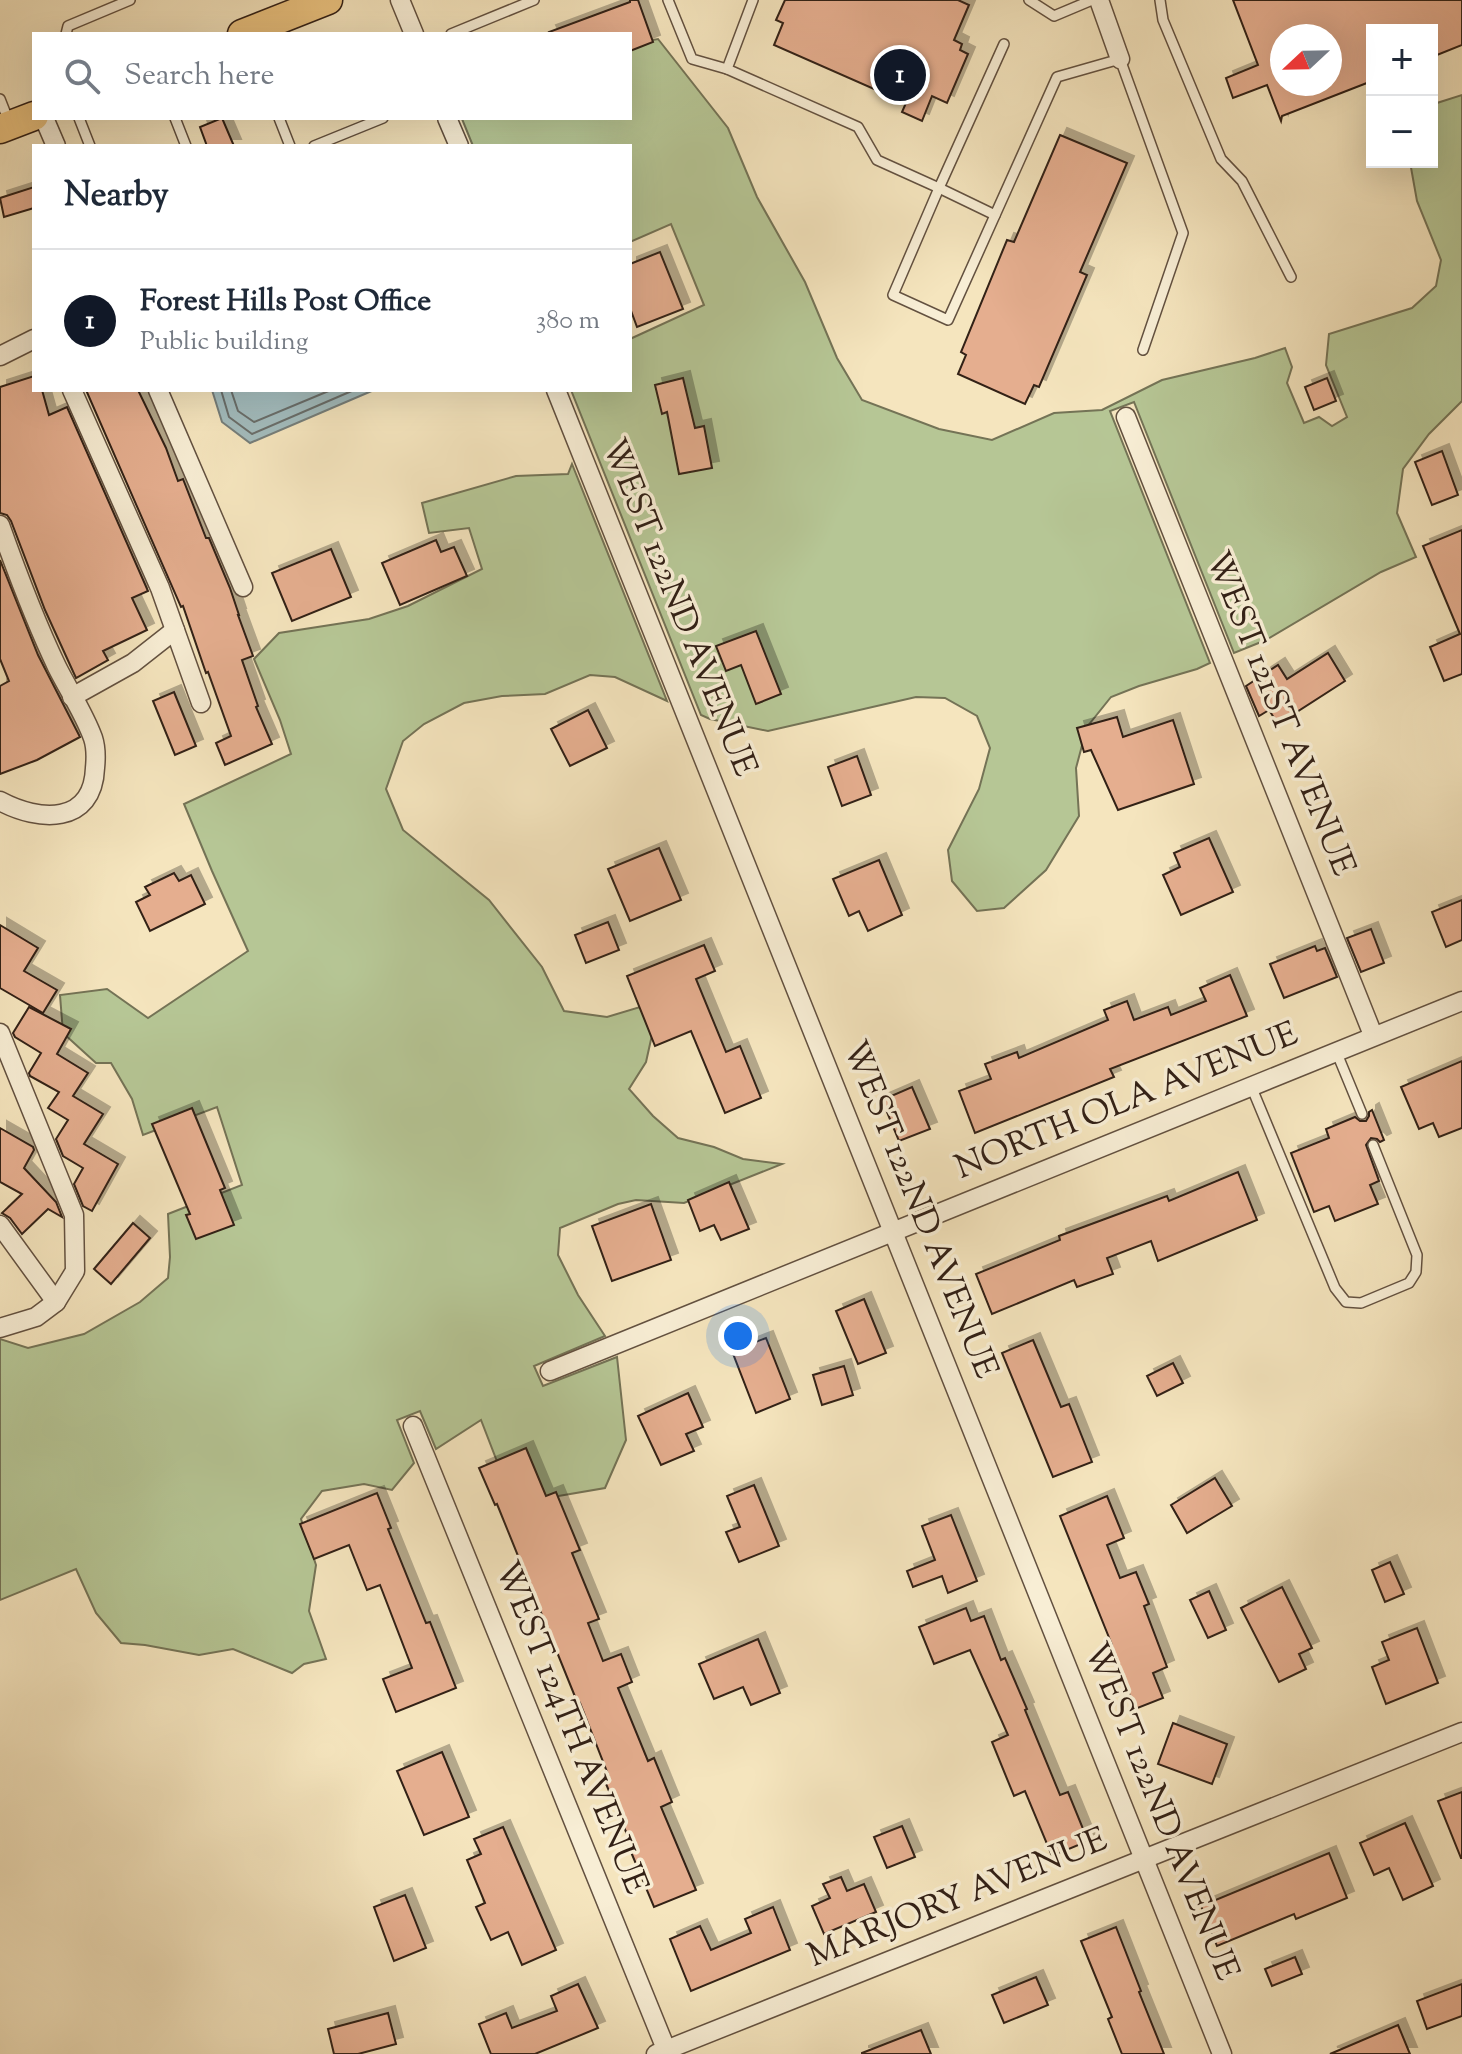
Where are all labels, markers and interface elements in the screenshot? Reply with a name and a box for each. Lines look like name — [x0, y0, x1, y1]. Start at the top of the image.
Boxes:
north arrow — [1270, 24, 1342, 96]
map controls — [1366, 24, 1438, 168]
button: + — [1366, 24, 1438, 96]
search box — [32, 32, 632, 120]
pin: 1 — [874, 45, 926, 105]
icon: search — [60, 54, 104, 98]
text: Search here — [124, 55, 274, 98]
button: − — [1366, 96, 1438, 168]
text: Nearby — [64, 172, 169, 221]
text: Forest Hills Post Office — [140, 281, 431, 324]
text: 1 — [86, 303, 94, 340]
text: 380 m — [536, 303, 600, 340]
text: Public building — [140, 324, 308, 361]
street label: WEST 122ND AVENUE — [588, 432, 768, 784]
street label: WEST 121ST AVENUE — [1191, 544, 1367, 884]
street label: NORTH OLA AVENUE — [948, 1011, 1306, 1193]
street label: WEST 122ND AVENUE — [829, 1034, 1009, 1386]
your location — [718, 1316, 758, 1356]
street label: WEST 124TH AVENUE — [481, 1554, 659, 1902]
street label: WEST 122ND AVENUE — [1070, 1636, 1250, 1988]
street label: MARJORY AVENUE — [801, 1816, 1115, 1982]

